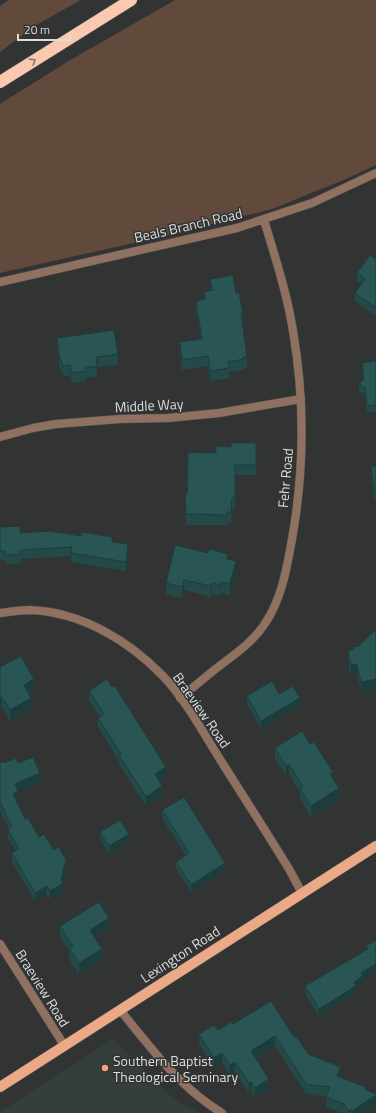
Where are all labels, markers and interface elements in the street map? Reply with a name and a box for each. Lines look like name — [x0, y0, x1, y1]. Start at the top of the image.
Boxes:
scale bar — [18, 16, 70, 42]
text: 20 m — [24, 20, 50, 39]
one-way arrow — [29, 59, 36, 66]
street label: Beals Branch Road — [132, 202, 244, 248]
street label: Middle Way — [114, 393, 184, 417]
street label: Fehr Road — [272, 447, 298, 509]
street label: Braeview Road — [168, 668, 236, 752]
street label: Lexington Road — [136, 920, 224, 988]
street label: Braeview Road — [11, 945, 75, 1031]
place label: Southern Baptist Theological Seminary — [113, 1050, 238, 1087]
marker: Southern Baptist Theological Seminary — [100, 1063, 110, 1073]

